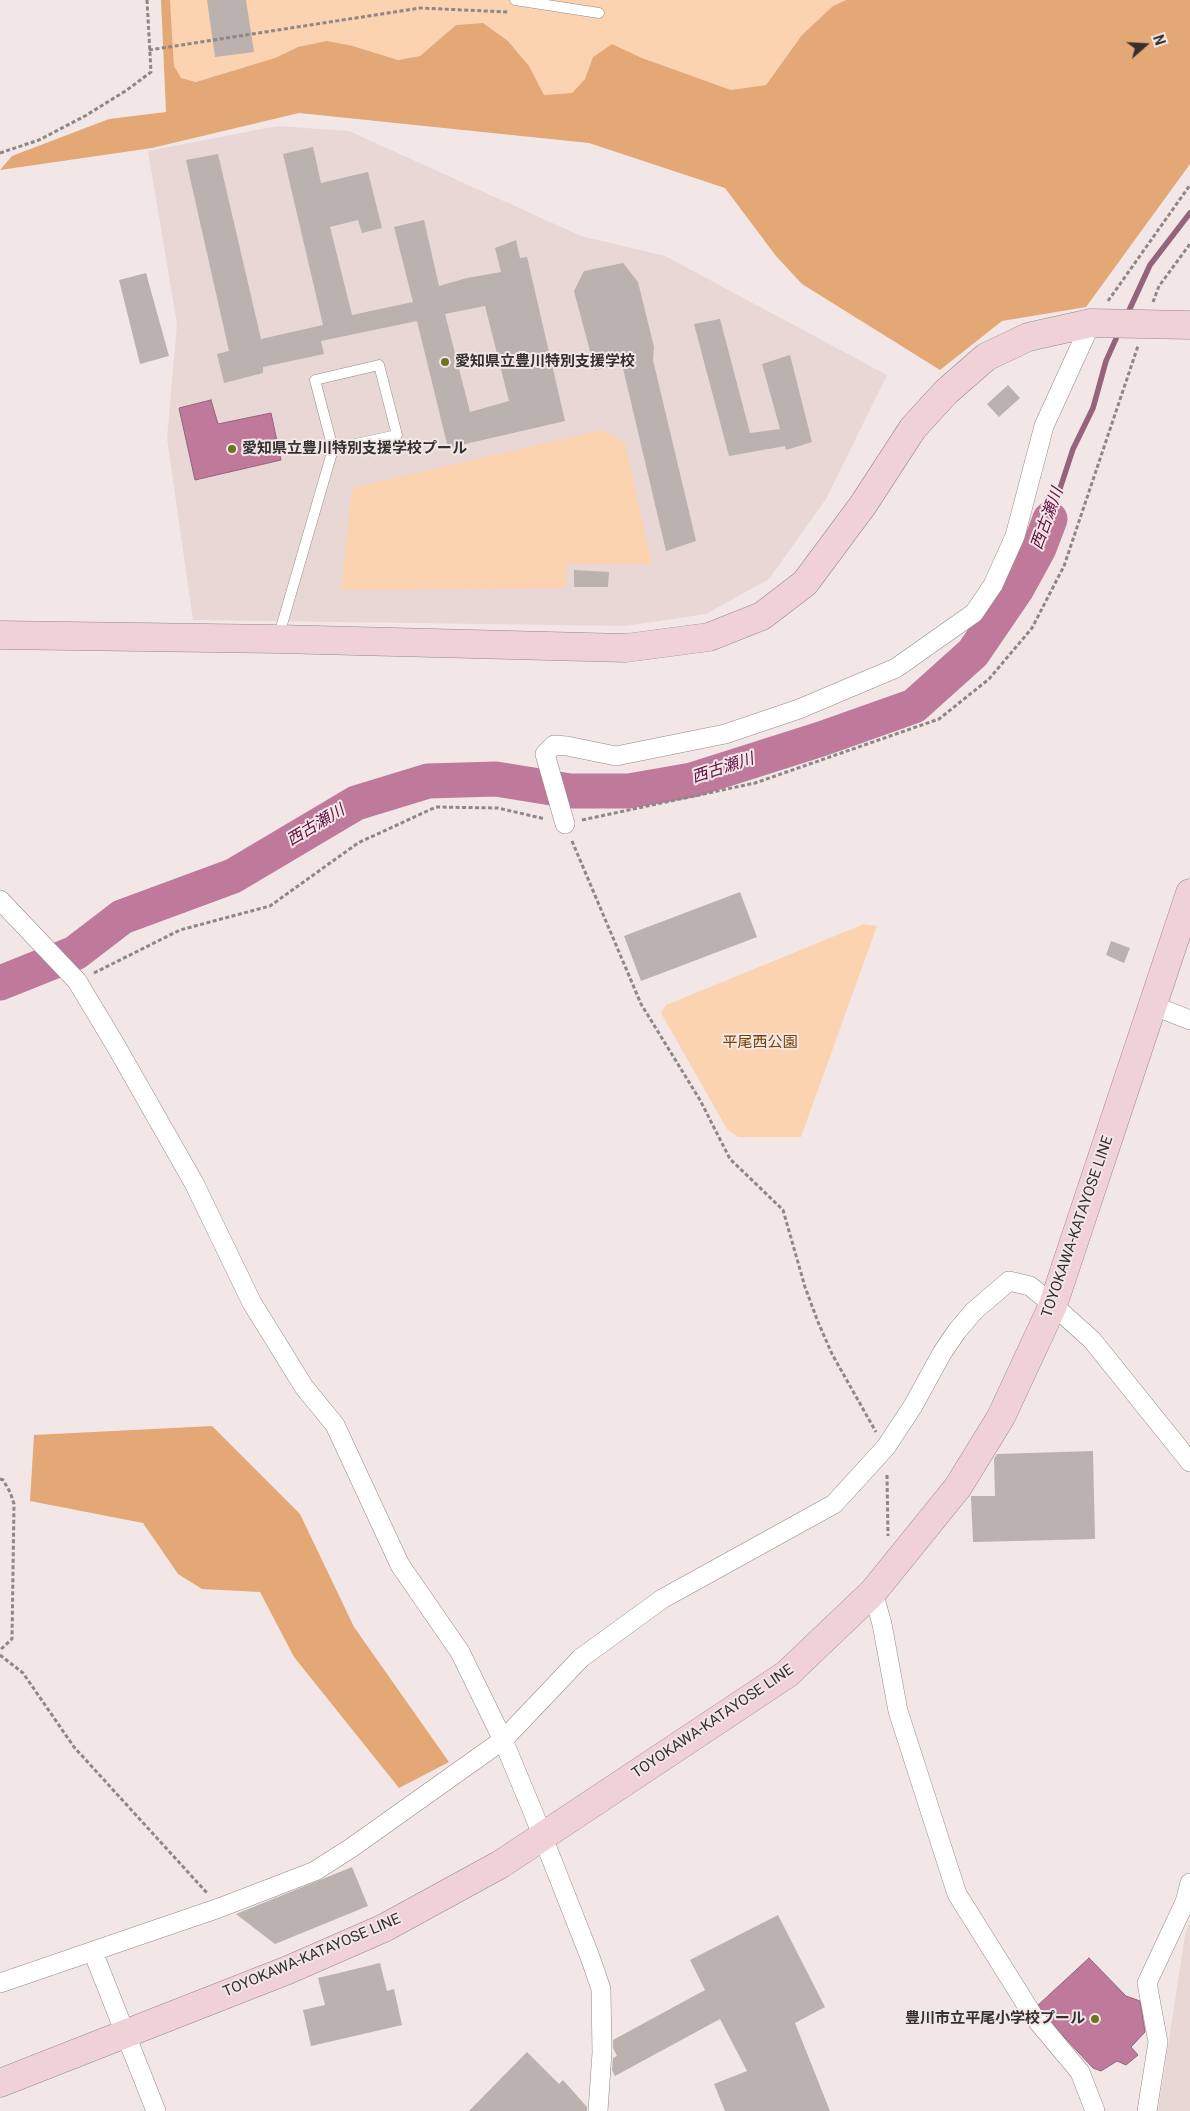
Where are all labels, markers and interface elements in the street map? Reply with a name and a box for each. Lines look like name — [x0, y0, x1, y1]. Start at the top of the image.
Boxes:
north arrow — [1120, 20, 1170, 70]
text: N — [1150, 33, 1168, 47]
place label: 愛知県立豊川特別支援学校 — [455, 353, 635, 371]
marker: 愛知県立豊川特別支援学校 — [439, 356, 451, 368]
place label: 愛知県立豊川特別支援学校プール — [242, 440, 467, 458]
marker: 愛知県立豊川特別支援学校プール — [226, 443, 238, 455]
water label: 西古瀬川 — [1028, 486, 1068, 552]
water label: 西古瀬川 — [690, 750, 756, 788]
water label: 西古瀬川 — [284, 801, 348, 851]
park label: 平尾西公園 — [723, 1034, 797, 1052]
street label: TOYOKAWA-KATAYOSE LINE — [1038, 1134, 1118, 1320]
street label: TOYOKAWA-KATAYOSE LINE — [629, 1661, 797, 1783]
street label: TOYOKAWA-KATAYOSE LINE — [221, 1910, 403, 2002]
place label: 豊川市立平尾小学校プール — [905, 2010, 1085, 2028]
marker: 豊川市立平尾小学校プール — [1089, 2013, 1101, 2025]

